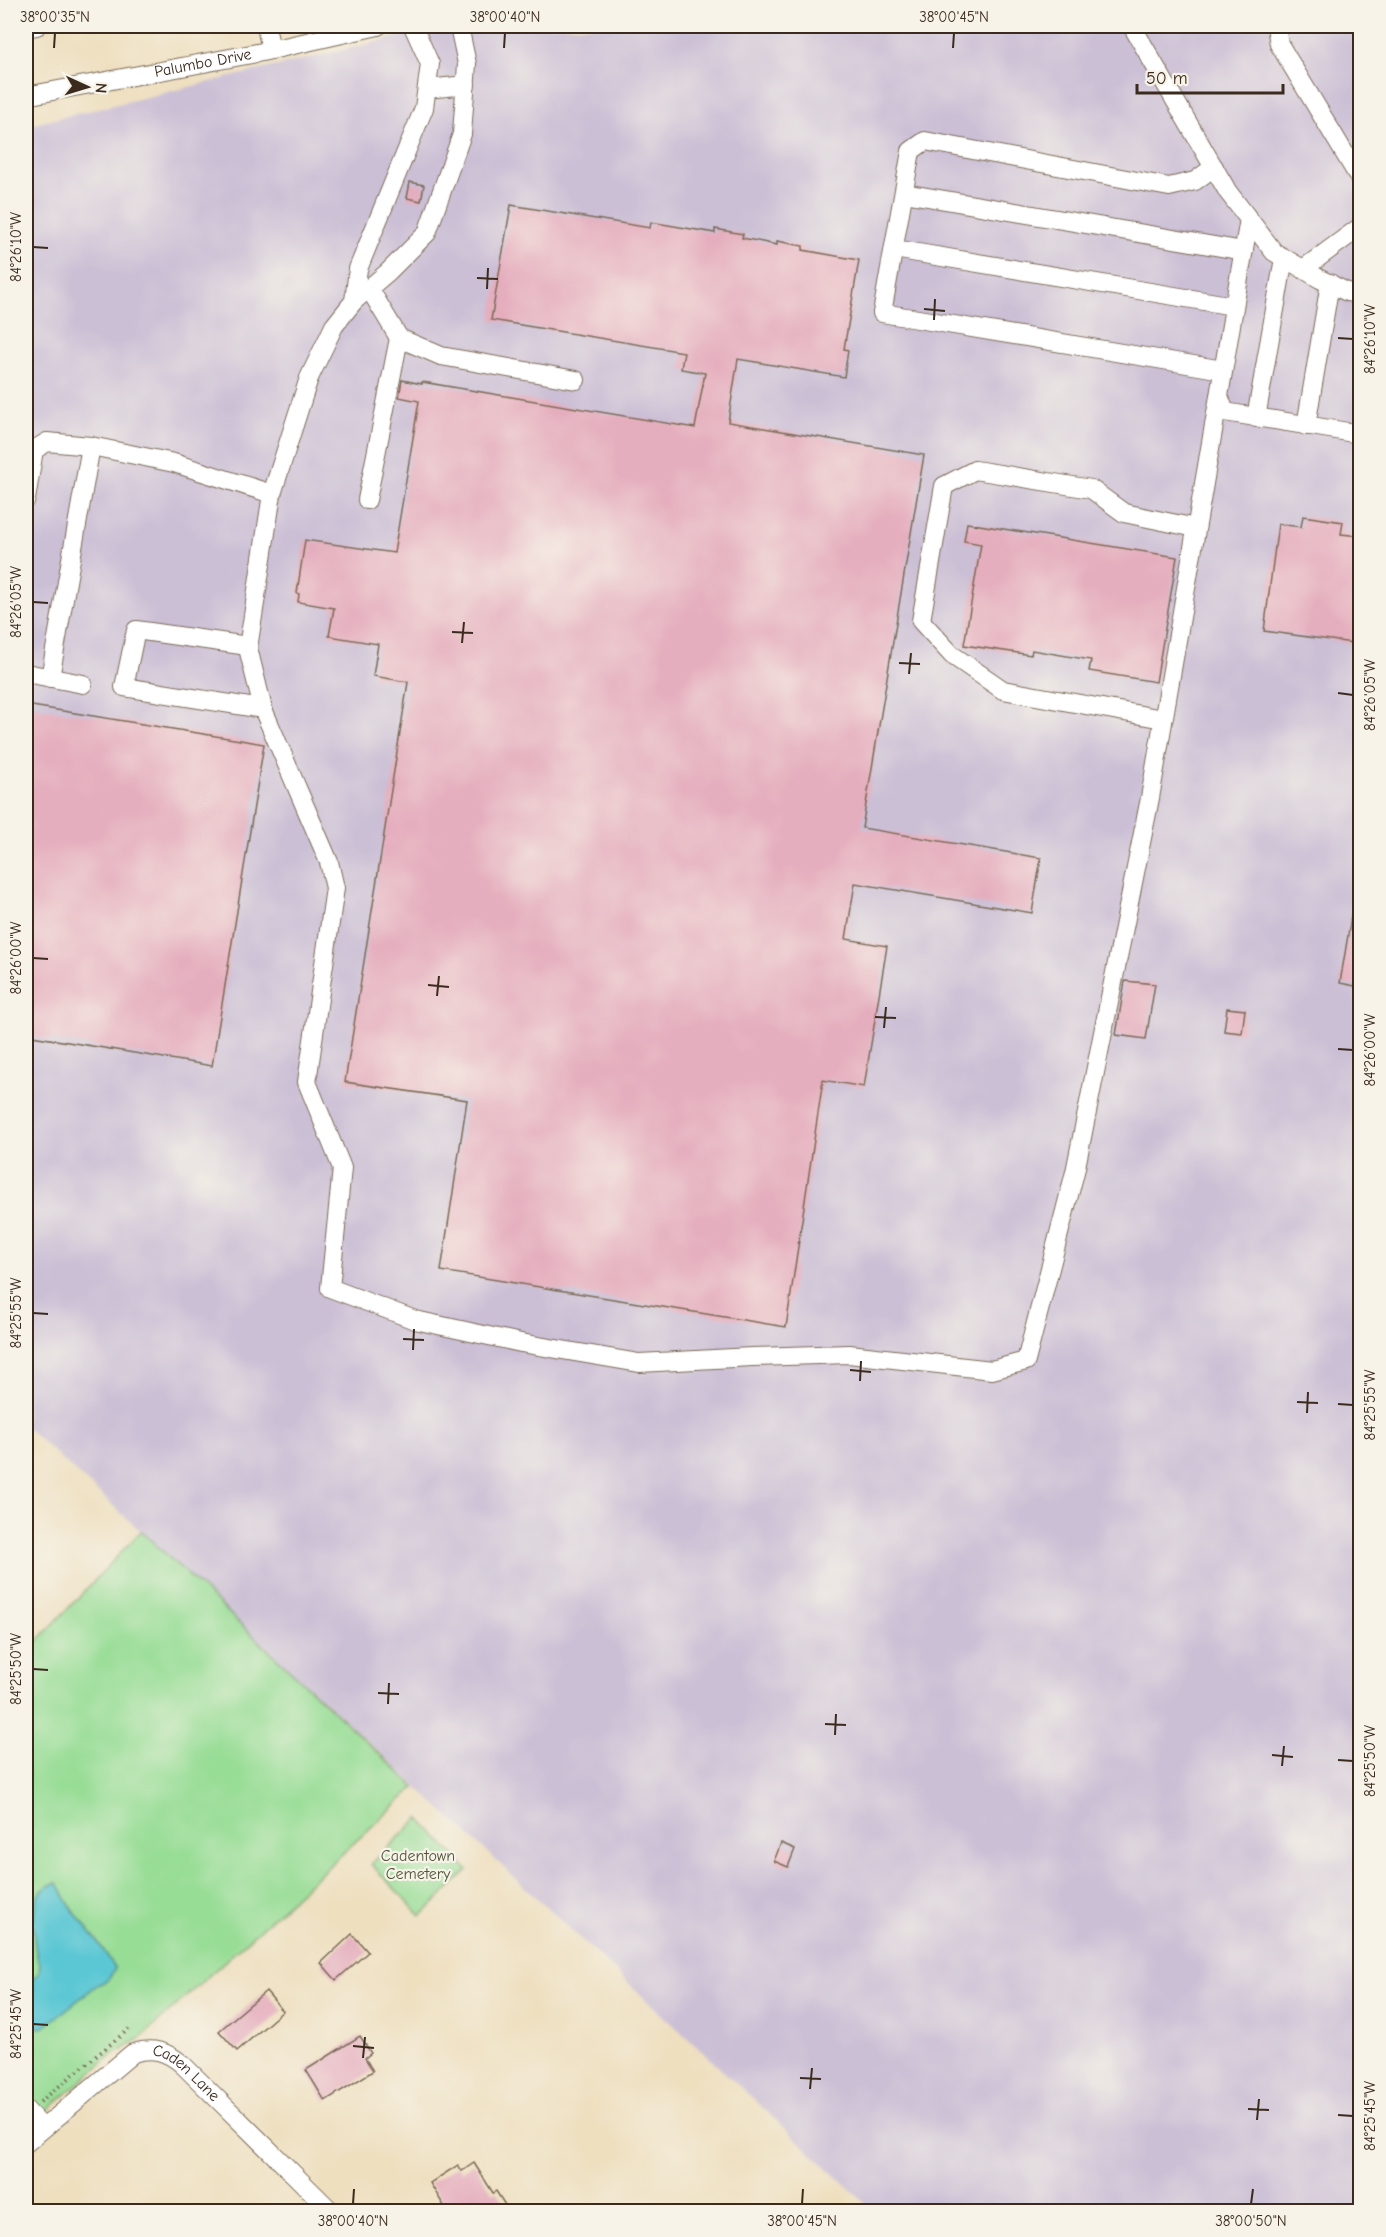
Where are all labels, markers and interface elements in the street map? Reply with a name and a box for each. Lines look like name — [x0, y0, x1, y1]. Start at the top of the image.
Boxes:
text: 38°00'35"N — [20, 8, 90, 26]
text: 38°00'40"N — [470, 8, 540, 26]
text: 38°00'45"N — [919, 8, 989, 26]
street label: Palumbo Drive — [153, 45, 253, 81]
north arrow — [57, 57, 117, 117]
scale bar — [1137, 57, 1282, 95]
text: 50 m — [1146, 68, 1188, 89]
text: N — [92, 82, 110, 94]
text: 84°26'10"W — [7, 212, 25, 282]
text: 84°26'10"W — [1361, 304, 1379, 374]
text: 84°26'05"W — [7, 566, 25, 638]
text: 84°26'05"W — [1361, 659, 1379, 731]
text: 84°26'00"W — [7, 921, 25, 995]
text: 84°26'00"W — [1361, 1013, 1379, 1087]
text: 84°25'55"W — [7, 1278, 25, 1349]
text: 84°25'55"W — [1361, 1370, 1379, 1441]
text: 84°25'50"W — [7, 1633, 25, 1705]
text: 84°25'50"W — [1361, 1725, 1379, 1797]
park label: Cadentown Cemetery — [381, 1847, 455, 1883]
text: 84°25'45"W — [7, 1989, 25, 2059]
street label: Caden Lane — [151, 2041, 223, 2105]
text: 84°25'45"W — [1361, 2081, 1379, 2151]
text: 38°00'40"N — [318, 2212, 388, 2230]
text: 38°00'45"N — [767, 2212, 837, 2230]
text: 38°00'50"N — [1215, 2212, 1287, 2230]

